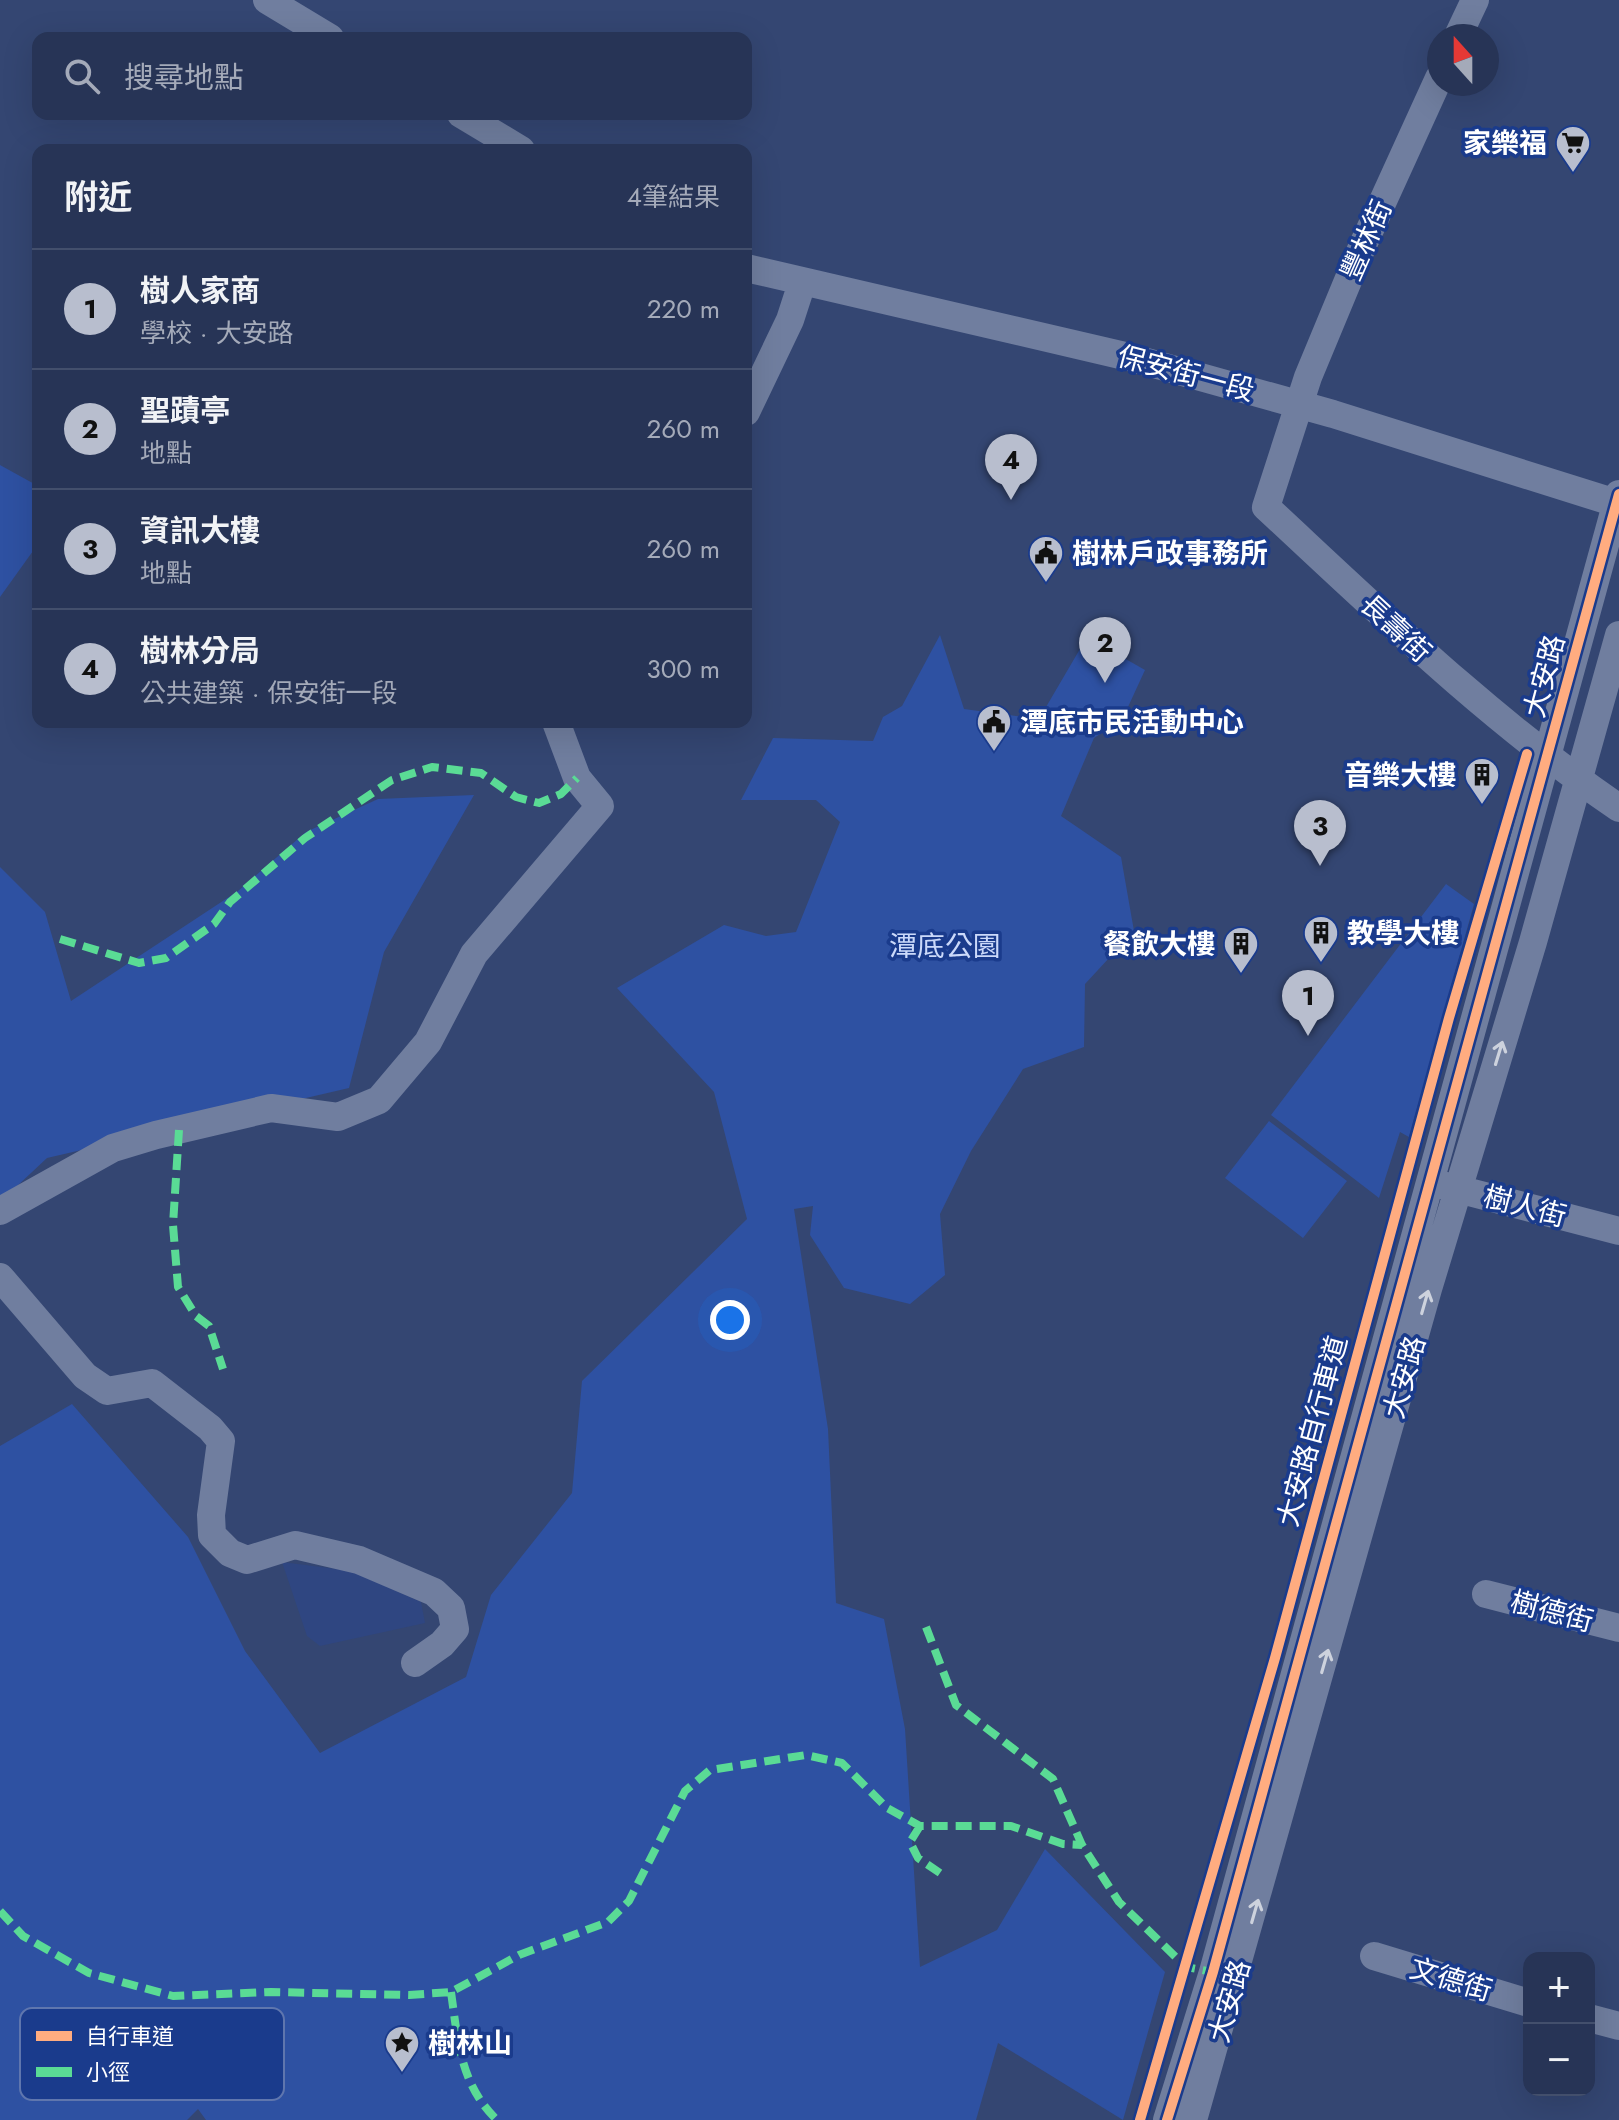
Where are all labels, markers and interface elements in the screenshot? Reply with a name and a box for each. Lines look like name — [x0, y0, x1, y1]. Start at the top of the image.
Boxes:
north arrow — [1427, 24, 1499, 96]
search box — [32, 32, 752, 120]
icon: search — [60, 54, 104, 98]
text: 搜尋地點 — [124, 56, 244, 99]
place label: 家樂福 — [1463, 123, 1547, 164]
supermarket icon: 家樂福 — [1554, 124, 1592, 174]
text: 附近 — [64, 173, 132, 222]
text: 4筆結果 — [627, 178, 720, 216]
street label: 豐林街 — [1331, 193, 1402, 287]
text: 樹人家商 — [140, 269, 260, 312]
text: 1 — [83, 290, 97, 328]
text: 220 m — [647, 290, 720, 328]
text: 學校 · 大安路 — [140, 314, 293, 352]
street label: 保安街一段 — [1113, 336, 1259, 411]
text: 聖蹟亭 — [140, 389, 230, 432]
text: 2 — [81, 410, 99, 448]
text: 260 m — [647, 410, 720, 448]
text: 地點 — [140, 434, 192, 472]
pin: 4 — [985, 434, 1037, 500]
text: 資訊大樓 — [140, 509, 260, 552]
text: 3 — [82, 530, 98, 568]
text: 260 m — [647, 530, 720, 568]
place label: 樹林戶政事務所 — [1072, 533, 1268, 574]
public building icon: 樹林戶政事務所 — [1027, 534, 1065, 584]
text: 地點 — [140, 554, 192, 592]
street label: 長壽街 — [1351, 585, 1440, 672]
pin: 2 — [1079, 617, 1131, 683]
text: 樹林分局 — [140, 629, 260, 672]
street label: 大安路 — [1514, 630, 1575, 722]
text: 4 — [81, 650, 99, 688]
text: 300 m — [647, 650, 720, 688]
text: 公共建築 · 保安街一段 — [140, 674, 397, 712]
place label: 潭底市民活動中心 — [1020, 702, 1244, 743]
public building icon: 潭底市民活動中心 — [975, 703, 1013, 753]
place label: 音樂大樓 — [1344, 755, 1456, 796]
building icon: 音樂大樓 — [1463, 756, 1501, 806]
pin: 3 — [1294, 800, 1346, 866]
place label: 教學大樓 — [1347, 913, 1459, 954]
building icon: 教學大樓 — [1302, 914, 1340, 964]
place label: 餐飲大樓 — [1103, 924, 1215, 965]
building icon: 餐飲大樓 — [1222, 925, 1260, 975]
park label: 潭底公園 — [889, 926, 1001, 967]
pin: 1 — [1282, 970, 1334, 1036]
one-way arrow — [1493, 1041, 1507, 1066]
street label: 樹人街 — [1479, 1176, 1571, 1237]
one-way arrow — [1418, 1290, 1433, 1316]
your location — [710, 1300, 750, 1340]
street label: 大安路自行車道 — [1267, 1331, 1358, 1531]
street label: 大安路 — [1373, 1331, 1436, 1423]
street label: 樹德街 — [1506, 1581, 1598, 1642]
one-way arrow — [1319, 1648, 1334, 1674]
one-way arrow — [1248, 1898, 1263, 1924]
street label: 文德街 — [1405, 1948, 1497, 2011]
map controls — [1523, 1952, 1595, 2096]
button: + — [1523, 1952, 1595, 2024]
street label: 大安路 — [1198, 1955, 1261, 2047]
legend — [20, 2008, 284, 2100]
text: 自行車道 — [86, 2020, 174, 2052]
place label: 樹林山 — [428, 2023, 512, 2064]
place icon: 樹林山 — [383, 2024, 421, 2074]
button: − — [1523, 2024, 1595, 2096]
text: 小徑 — [86, 2056, 130, 2088]

